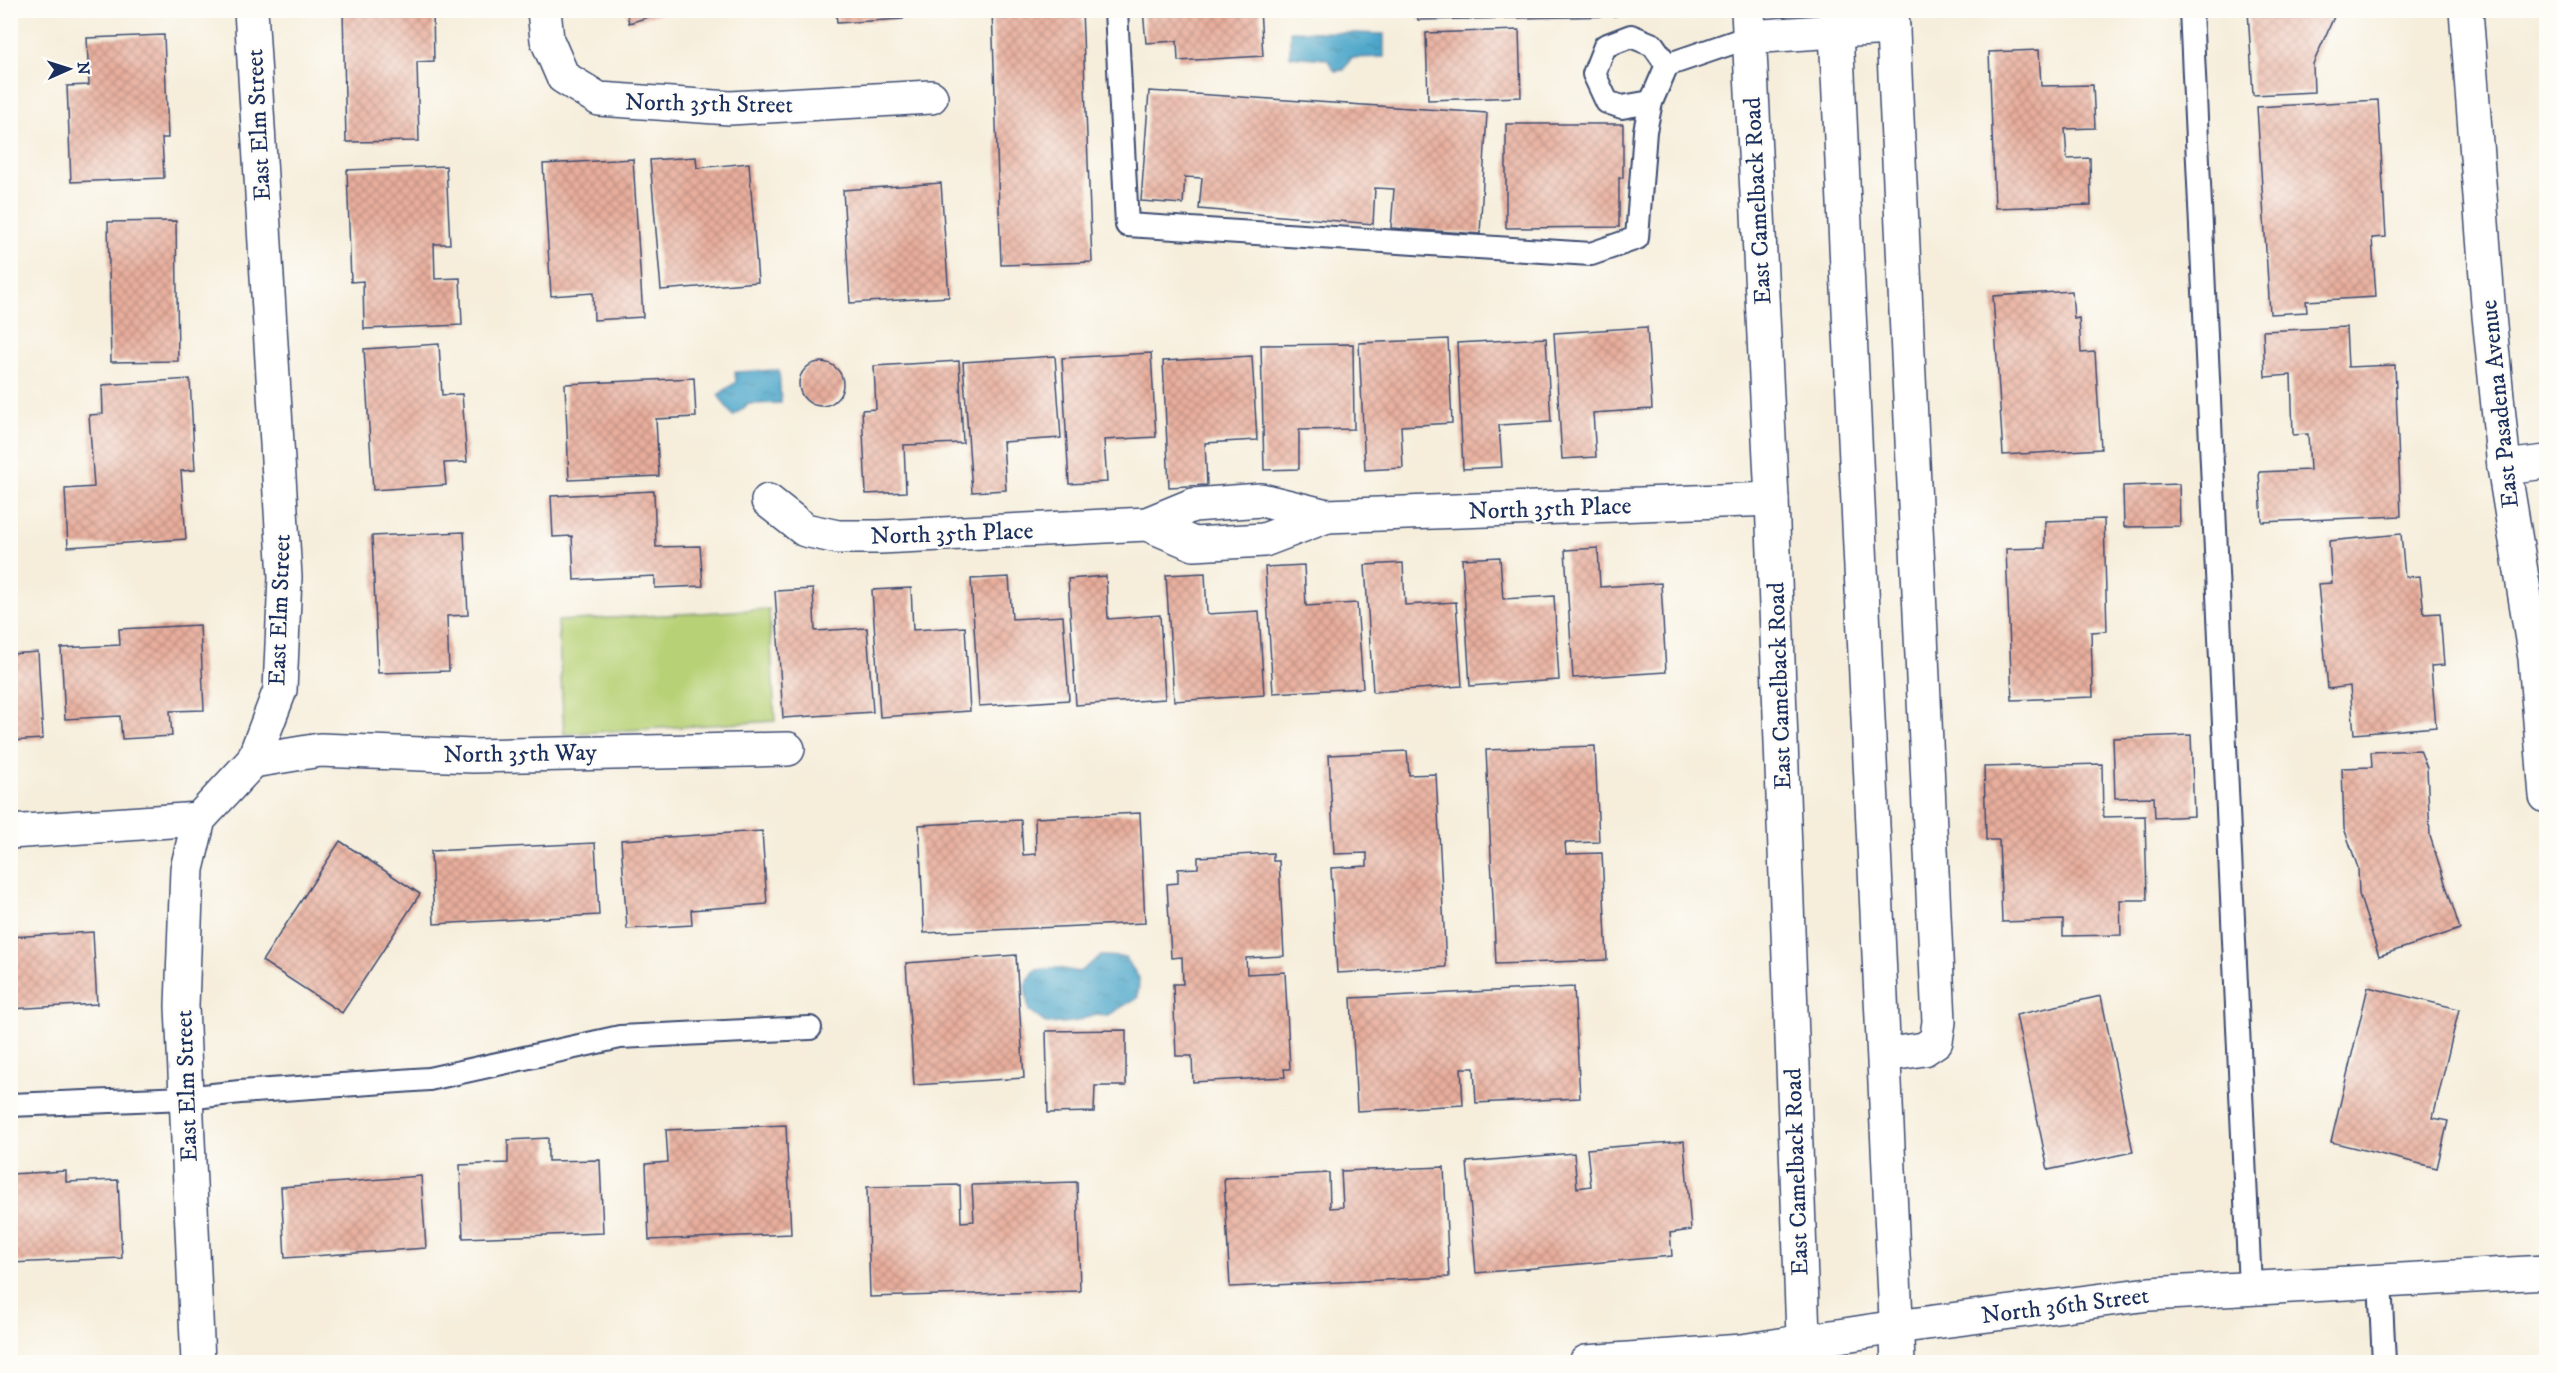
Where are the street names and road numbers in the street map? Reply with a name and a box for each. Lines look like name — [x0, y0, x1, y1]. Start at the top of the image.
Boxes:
street label: East Elm Street — [240, 48, 278, 202]
street label: North 35th Street — [625, 88, 794, 120]
street label: East Camelback Road — [1738, 96, 1778, 305]
street label: East Pasadena Avenue — [2474, 298, 2526, 510]
street label: North 35th Place — [1468, 491, 1632, 527]
street label: North 35th Place — [870, 516, 1034, 552]
street label: East Elm Street — [262, 533, 298, 687]
street label: East Camelback Road — [1761, 582, 1799, 790]
street label: North 35th Way — [443, 738, 598, 770]
street label: East Elm Street — [169, 1009, 205, 1163]
street label: East Camelback Road — [1778, 1068, 1816, 1276]
street label: North 36th Street — [1980, 1281, 2151, 1331]

